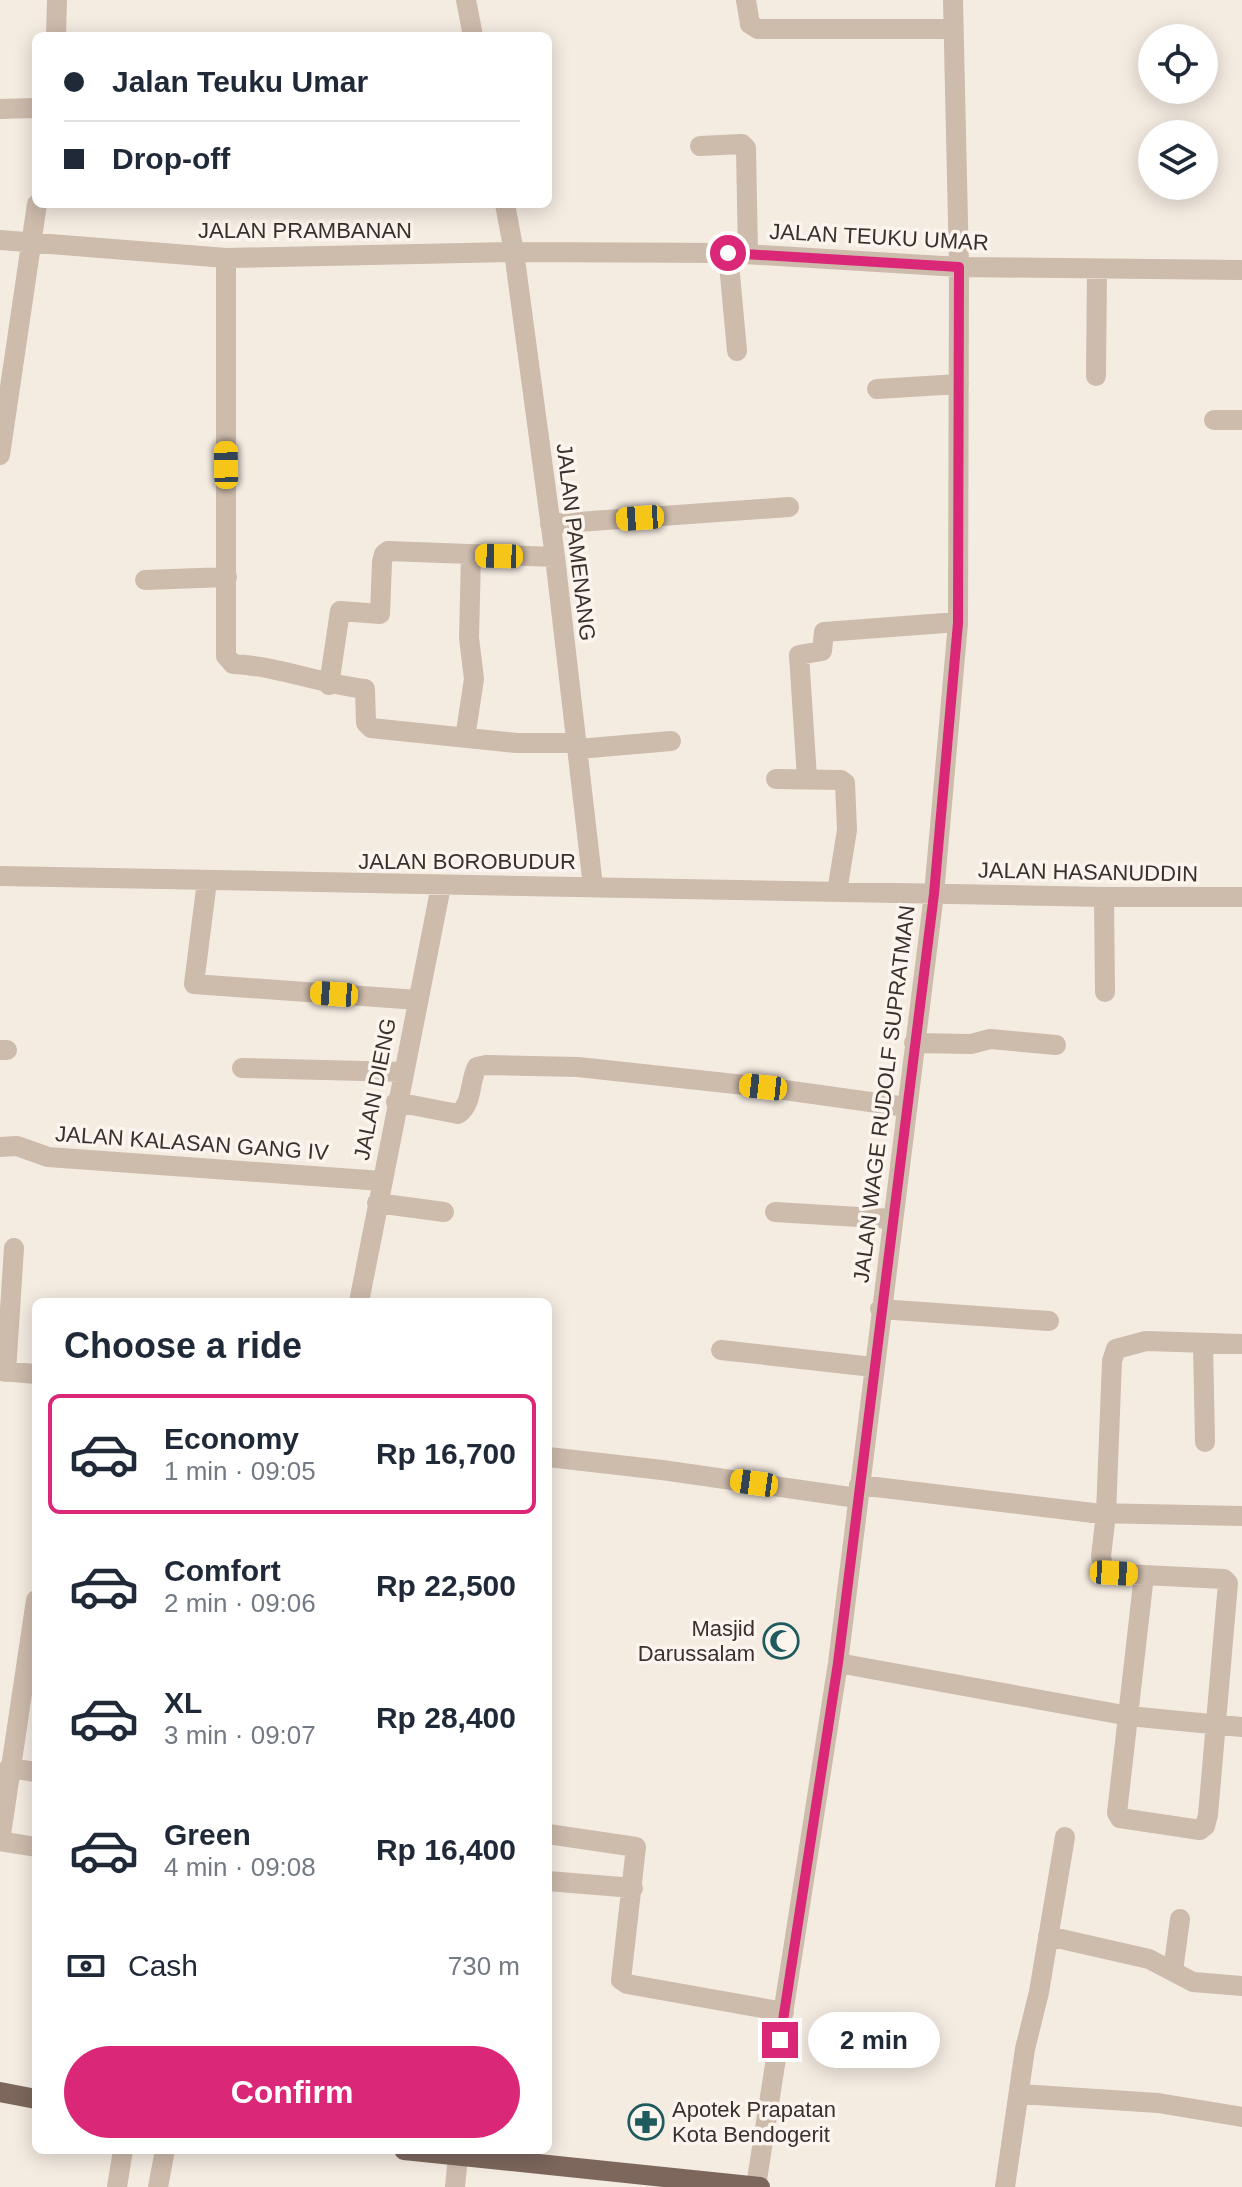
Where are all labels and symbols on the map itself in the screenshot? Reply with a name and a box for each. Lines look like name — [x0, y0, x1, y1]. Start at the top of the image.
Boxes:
street label: JALAN PRAMBANAN — [198, 218, 412, 243]
street label: JALAN TEUKU UMAR — [769, 219, 989, 255]
route start — [710, 235, 746, 271]
car — [214, 441, 238, 489]
street label: JALAN PAMENANG — [551, 442, 601, 642]
car — [615, 504, 665, 532]
car — [475, 544, 523, 568]
street label: JALAN BOROBUDUR — [358, 849, 576, 874]
street label: JALAN HASANUDDIN — [978, 858, 1198, 886]
street label: JALAN WAGE RUDOLF SUPRATMAN — [848, 904, 920, 1284]
car — [309, 980, 359, 1008]
street label: JALAN DIENG — [349, 1016, 401, 1162]
car — [738, 1073, 788, 1101]
street label: JALAN KALASAN GANG IV — [55, 1121, 330, 1165]
car — [729, 1468, 779, 1498]
car — [1089, 1560, 1139, 1586]
place label: Masjid Darussalam — [638, 1616, 755, 1666]
mosque icon: Masjid Darussalam — [762, 1622, 800, 1660]
callout: 2 min — [808, 2012, 940, 2068]
route end — [762, 2022, 798, 2058]
place label: Apotek Prapatan Kota Bendogerit — [672, 2097, 836, 2147]
pharmacy icon: Apotek Prapatan Kota Bendogerit — [627, 2103, 665, 2141]

